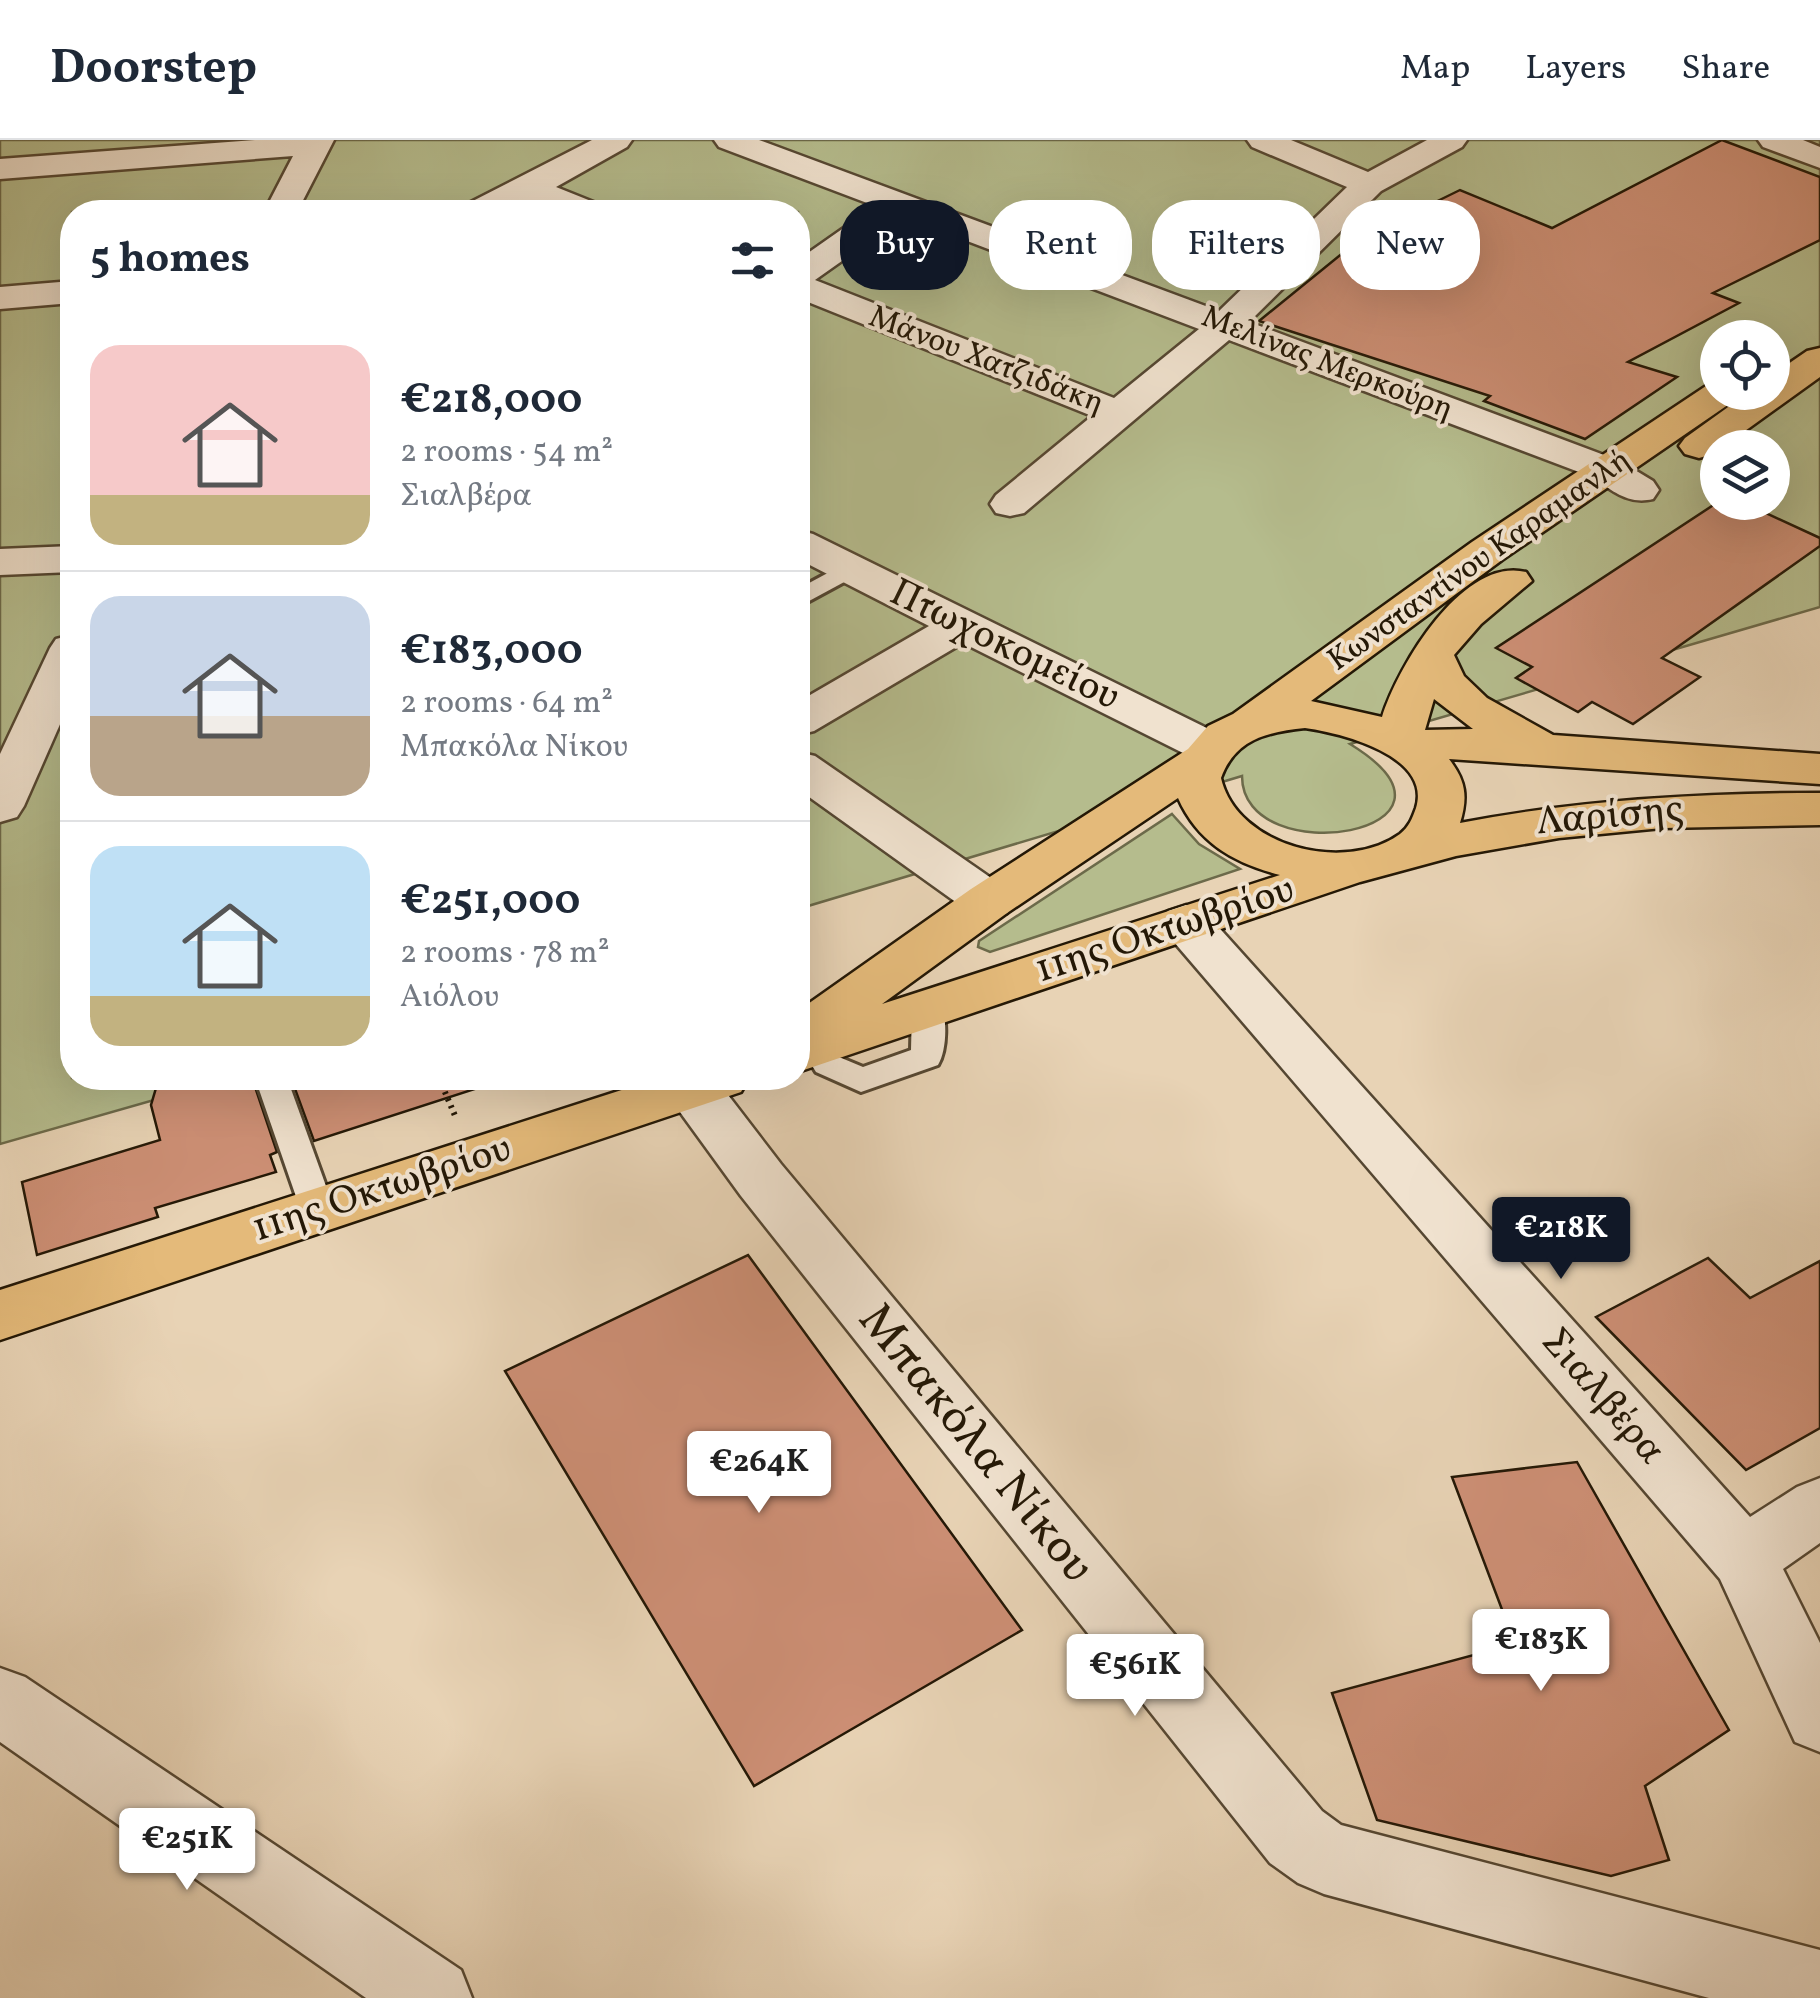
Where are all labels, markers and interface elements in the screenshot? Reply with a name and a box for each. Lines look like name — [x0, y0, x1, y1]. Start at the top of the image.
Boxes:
text: Doorstep — [50, 36, 257, 103]
text: Map — [1400, 45, 1470, 93]
text: Layers — [1525, 45, 1626, 93]
text: Share — [1681, 45, 1770, 93]
chip: Buy — [840, 200, 969, 290]
chip: Rent — [989, 200, 1132, 290]
chip: Filters — [1152, 200, 1320, 290]
chip: New — [1340, 200, 1480, 290]
text: 5 homes — [90, 231, 250, 290]
icon: filters — [725, 233, 780, 288]
street label: Μάνου Χατζιδάκη — [862, 296, 1110, 426]
street label: Μελίνας Μερκούρη — [1195, 296, 1459, 432]
map controls — [1700, 320, 1790, 520]
button: locate — [1700, 320, 1790, 410]
text: €218,000 — [400, 372, 582, 431]
icon: home — [170, 385, 290, 505]
button: layers — [1700, 430, 1790, 520]
text: 2 rooms · 54 m² — [400, 431, 613, 475]
street label: Κωνσταντίνου Καραμανλή — [1319, 439, 1641, 683]
text: Σιαλβέρα — [400, 475, 532, 519]
street label: Πτωχοκομείου — [880, 566, 1128, 726]
text: €183,000 — [400, 623, 583, 682]
icon: home — [170, 636, 290, 756]
text: 2 rooms · 64 m² — [400, 682, 613, 726]
text: Μπακόλα Νίκου — [400, 726, 628, 770]
street label: Λαρίσης — [1534, 783, 1686, 851]
street label: 11ης Οκτωβρίου — [1028, 863, 1302, 999]
text: €251,000 — [400, 873, 580, 932]
icon: home — [170, 886, 290, 1006]
text: 2 rooms · 78 m² — [400, 932, 610, 976]
text: Αιόλου — [400, 976, 499, 1020]
street label: 11ης Οκτωβρίου — [245, 1122, 519, 1258]
pin: €218K — [1491, 1197, 1631, 1282]
text: €218K — [1514, 1207, 1608, 1251]
street label: Μπακόλα Νίκου — [841, 1290, 1109, 1598]
street label: Σιαλβέρα — [1527, 1316, 1677, 1478]
pin: €264K — [689, 1431, 829, 1516]
text: €264K — [709, 1441, 809, 1485]
pin: €183K — [1471, 1609, 1611, 1694]
text: €183K — [1494, 1619, 1588, 1663]
pin: €561K — [1065, 1634, 1205, 1719]
text: €561K — [1089, 1644, 1181, 1688]
pin: €251K — [117, 1808, 257, 1893]
text: €251K — [141, 1818, 233, 1862]

